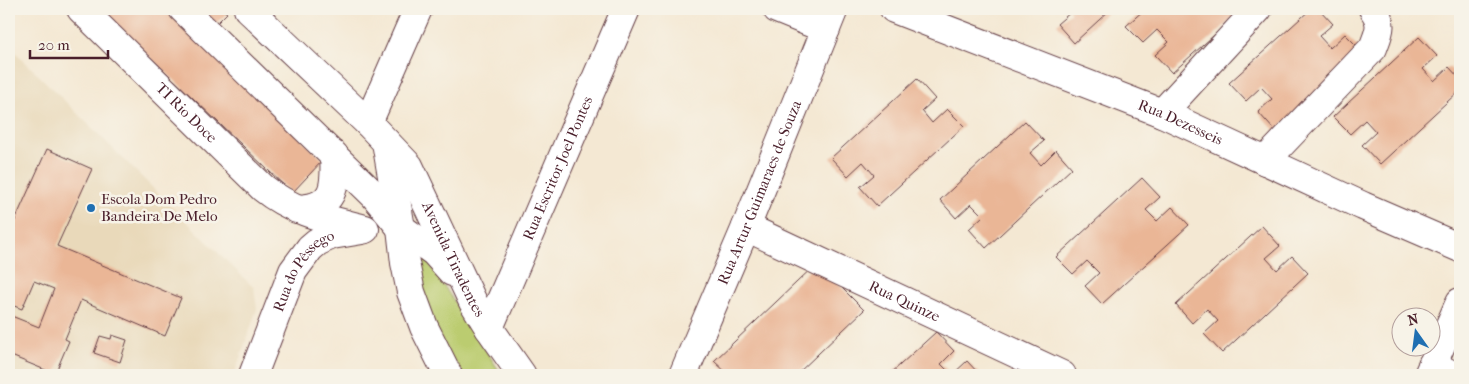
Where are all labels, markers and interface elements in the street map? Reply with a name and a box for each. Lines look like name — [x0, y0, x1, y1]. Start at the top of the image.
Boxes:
scale bar — [30, 28, 108, 60]
text: 20 m — [38, 36, 70, 54]
street label: TI Rio Doce — [152, 79, 221, 147]
street label: Rua Escritor Joel Pontes — [519, 93, 597, 243]
street label: Rua Dezesseis — [1136, 96, 1226, 149]
street label: Rua Artur Guimaraes de Souza — [714, 97, 806, 287]
place label: Escola Dom Pedro Bandeira De Melo — [101, 190, 218, 225]
street label: Avenida Tiradentes — [418, 198, 489, 320]
marker: Escola Dom Pedro Bandeira De Melo — [85, 202, 97, 214]
street label: Rua do Pêssego — [269, 226, 338, 314]
street label: Rua Quinze — [866, 277, 944, 326]
north arrow — [1392, 306, 1442, 356]
text: N — [1406, 310, 1421, 329]

